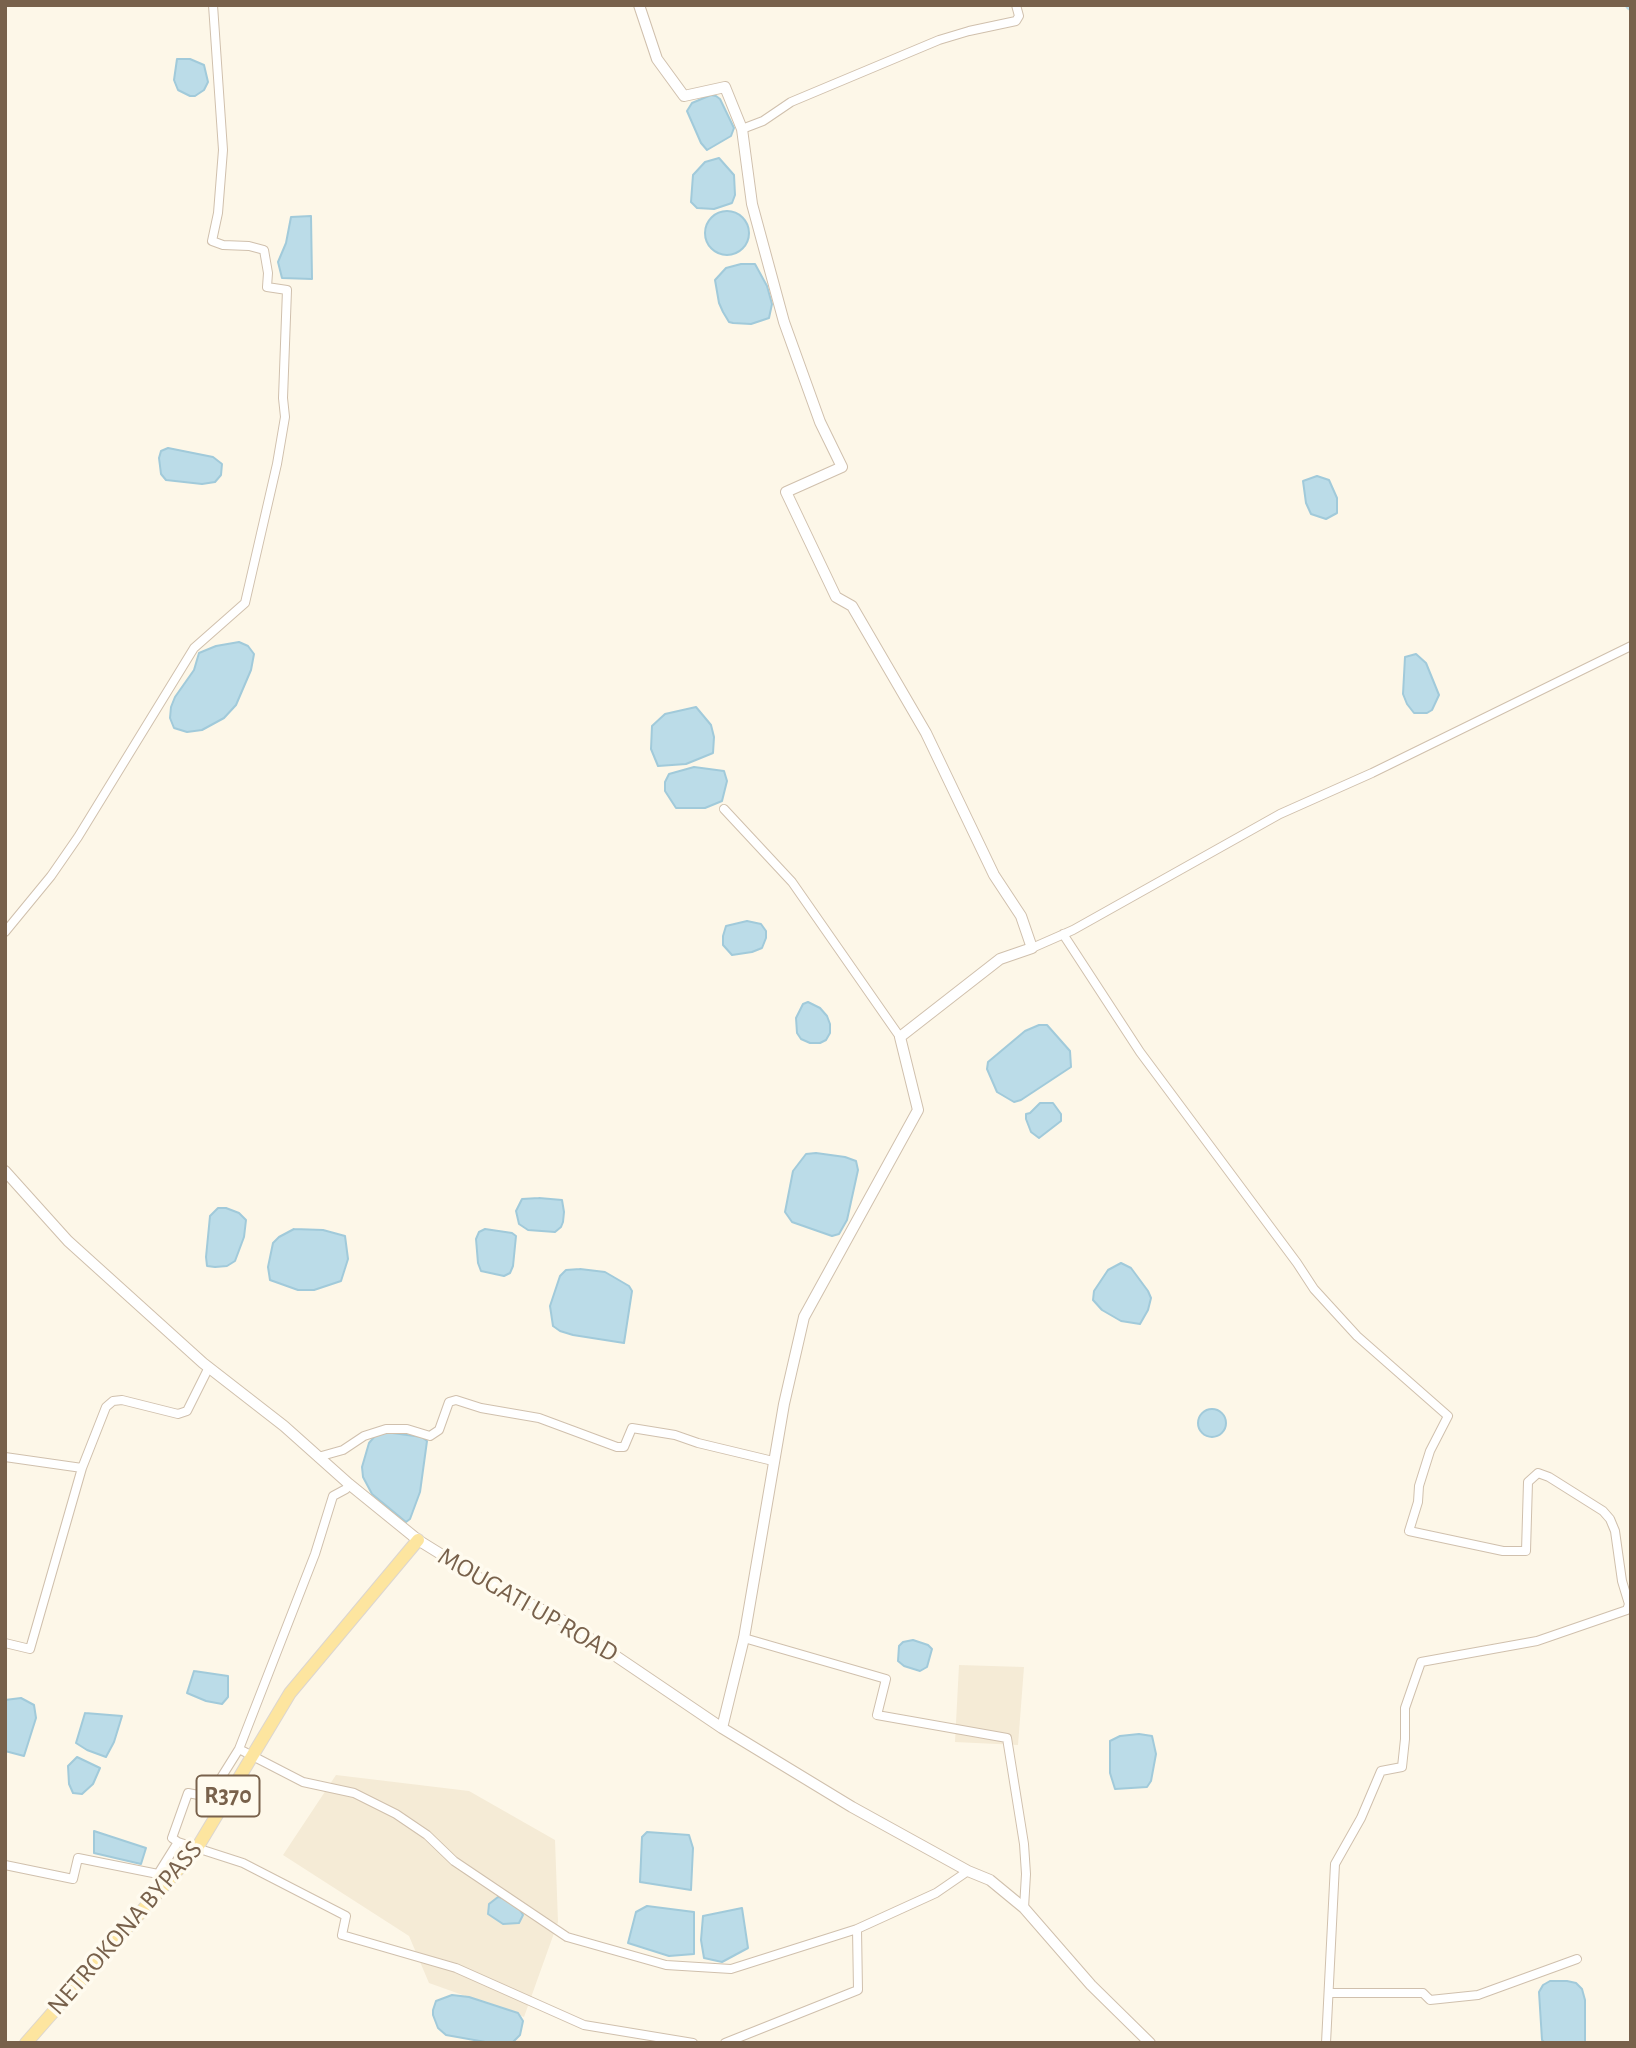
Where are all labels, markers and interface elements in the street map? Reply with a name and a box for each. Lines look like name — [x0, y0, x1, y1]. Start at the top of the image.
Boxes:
street label: MOUGATI UP ROAD — [432, 1541, 624, 1669]
road number: R370 — [196, 1776, 260, 1816]
street label: NETROKONA BYPASS — [41, 1835, 209, 2021]

